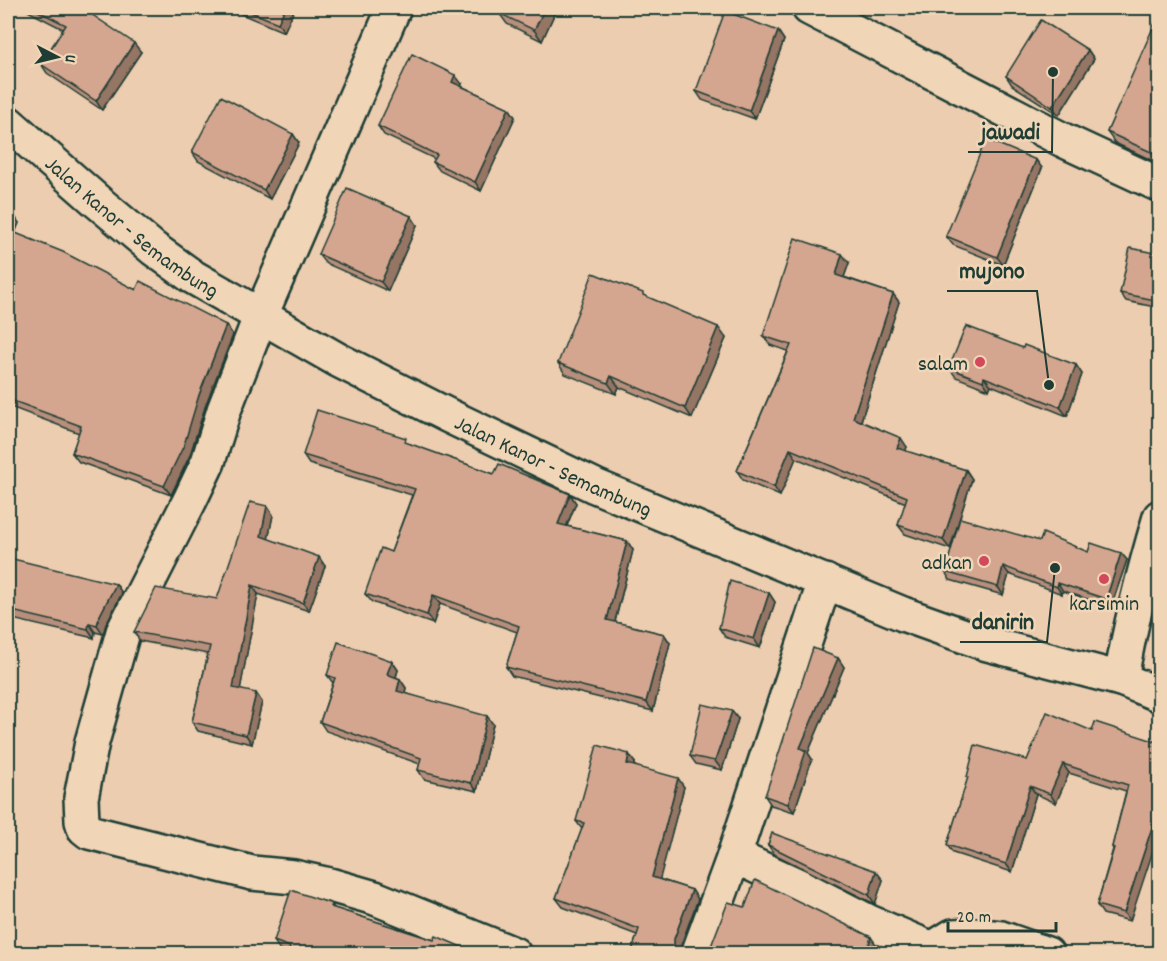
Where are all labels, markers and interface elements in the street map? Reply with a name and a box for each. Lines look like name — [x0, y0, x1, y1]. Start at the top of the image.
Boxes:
north arrow — [27, 27, 87, 87]
text: U — [57, 53, 81, 64]
callout: jawadi — [968, 110, 1052, 152]
text: jawadi — [977, 117, 1041, 151]
street label: Jalan Kanor - Semambung — [37, 150, 223, 308]
callout: mujono — [947, 249, 1037, 291]
text: mujono — [959, 256, 1025, 290]
place label: salam — [918, 350, 968, 381]
marker: salam — [973, 355, 987, 369]
street label: Jalan Kanor - Semambung — [449, 409, 656, 527]
place label: adkan — [922, 549, 972, 580]
marker: adkan — [977, 554, 991, 568]
marker: karsimin — [1097, 572, 1111, 586]
place label: karsimin — [1069, 590, 1139, 621]
callout: danirin — [960, 600, 1047, 642]
text: danirin — [972, 607, 1034, 641]
scale bar — [948, 895, 1056, 933]
text: 20 m — [957, 906, 991, 931]

